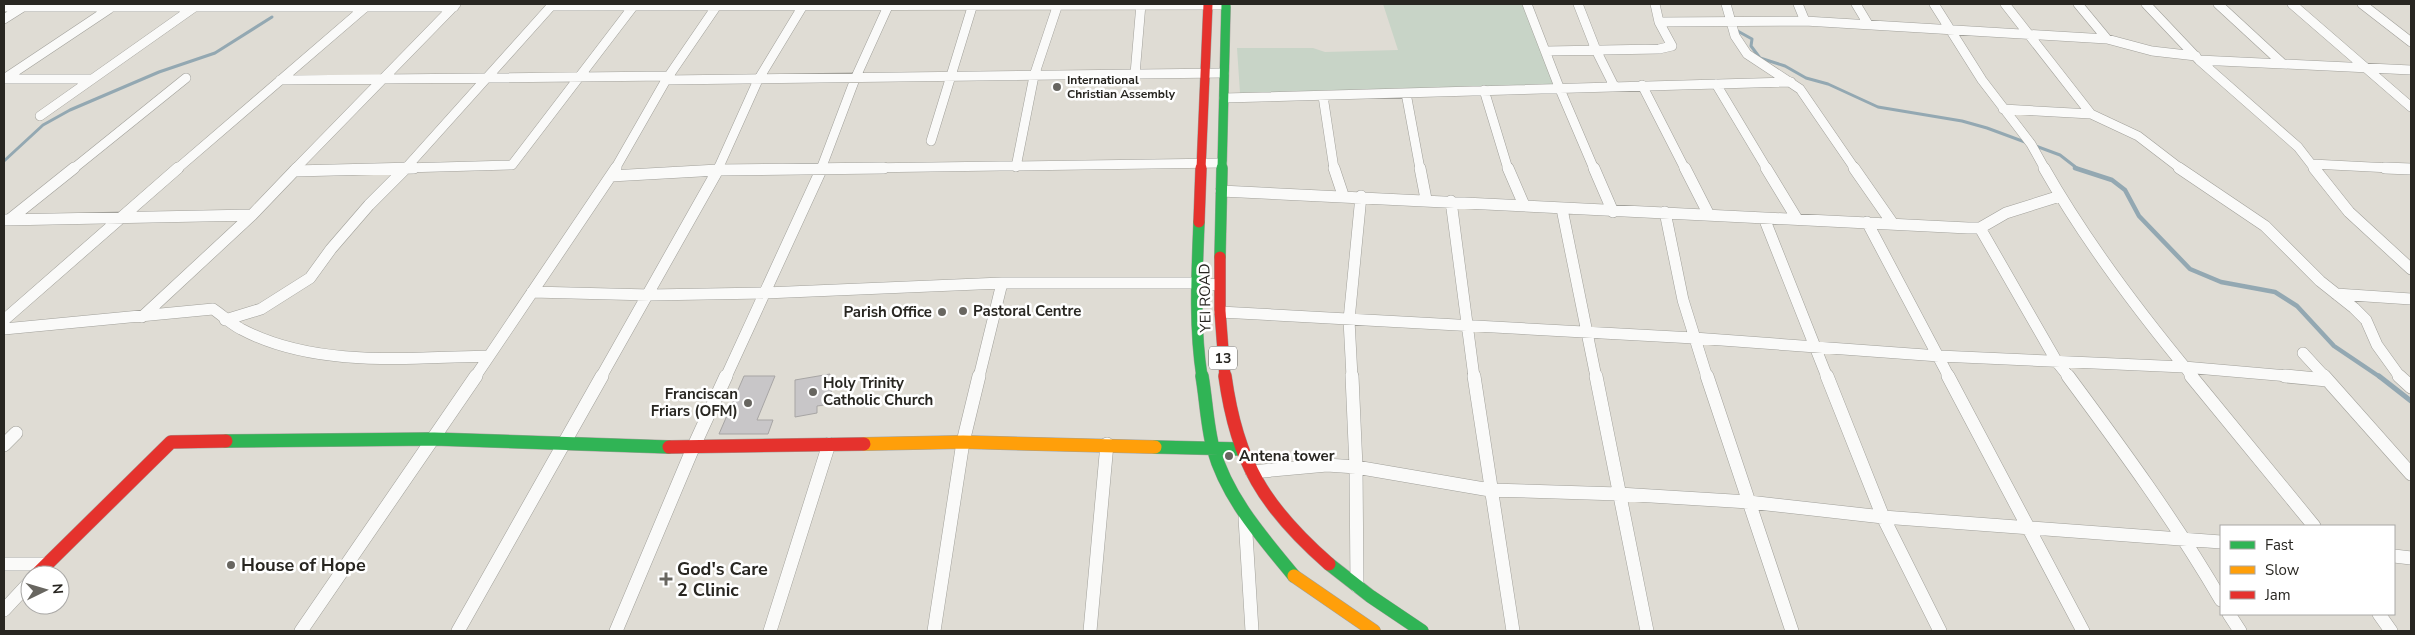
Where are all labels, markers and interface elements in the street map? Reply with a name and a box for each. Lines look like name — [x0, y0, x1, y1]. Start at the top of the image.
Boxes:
place label: International Christian Assembly — [1067, 72, 1176, 102]
marker: International Christian Assembly — [1051, 81, 1063, 93]
street label: YEI ROAD — [1194, 263, 1216, 334]
place label: Pastoral Centre — [973, 301, 1081, 321]
place label: Parish Office — [843, 302, 932, 322]
marker: Pastoral Centre — [957, 305, 969, 317]
marker: Parish Office — [936, 306, 948, 318]
road number: 13 — [1209, 346, 1237, 369]
place label: Holy Trinity Catholic Church — [823, 373, 933, 410]
place label: Franciscan Friars (OFM) — [651, 384, 738, 421]
marker: Holy Trinity Catholic Church — [807, 386, 819, 398]
marker: Franciscan Friars (OFM) — [742, 397, 754, 409]
place label: Antena tower — [1239, 446, 1335, 466]
marker: Antena tower — [1223, 450, 1235, 462]
legend — [2220, 525, 2395, 615]
text: Fast — [2265, 535, 2294, 555]
place label: House of Hope — [241, 553, 366, 577]
place label: God's Care 2 Clinic — [677, 557, 768, 602]
marker: House of Hope — [225, 559, 237, 571]
text: Slow — [2265, 560, 2300, 580]
north arrow — [20, 565, 70, 615]
marker: God's Care 2 Clinic — [659, 572, 673, 586]
text: N — [48, 583, 67, 595]
text: Jam — [2264, 585, 2291, 605]

